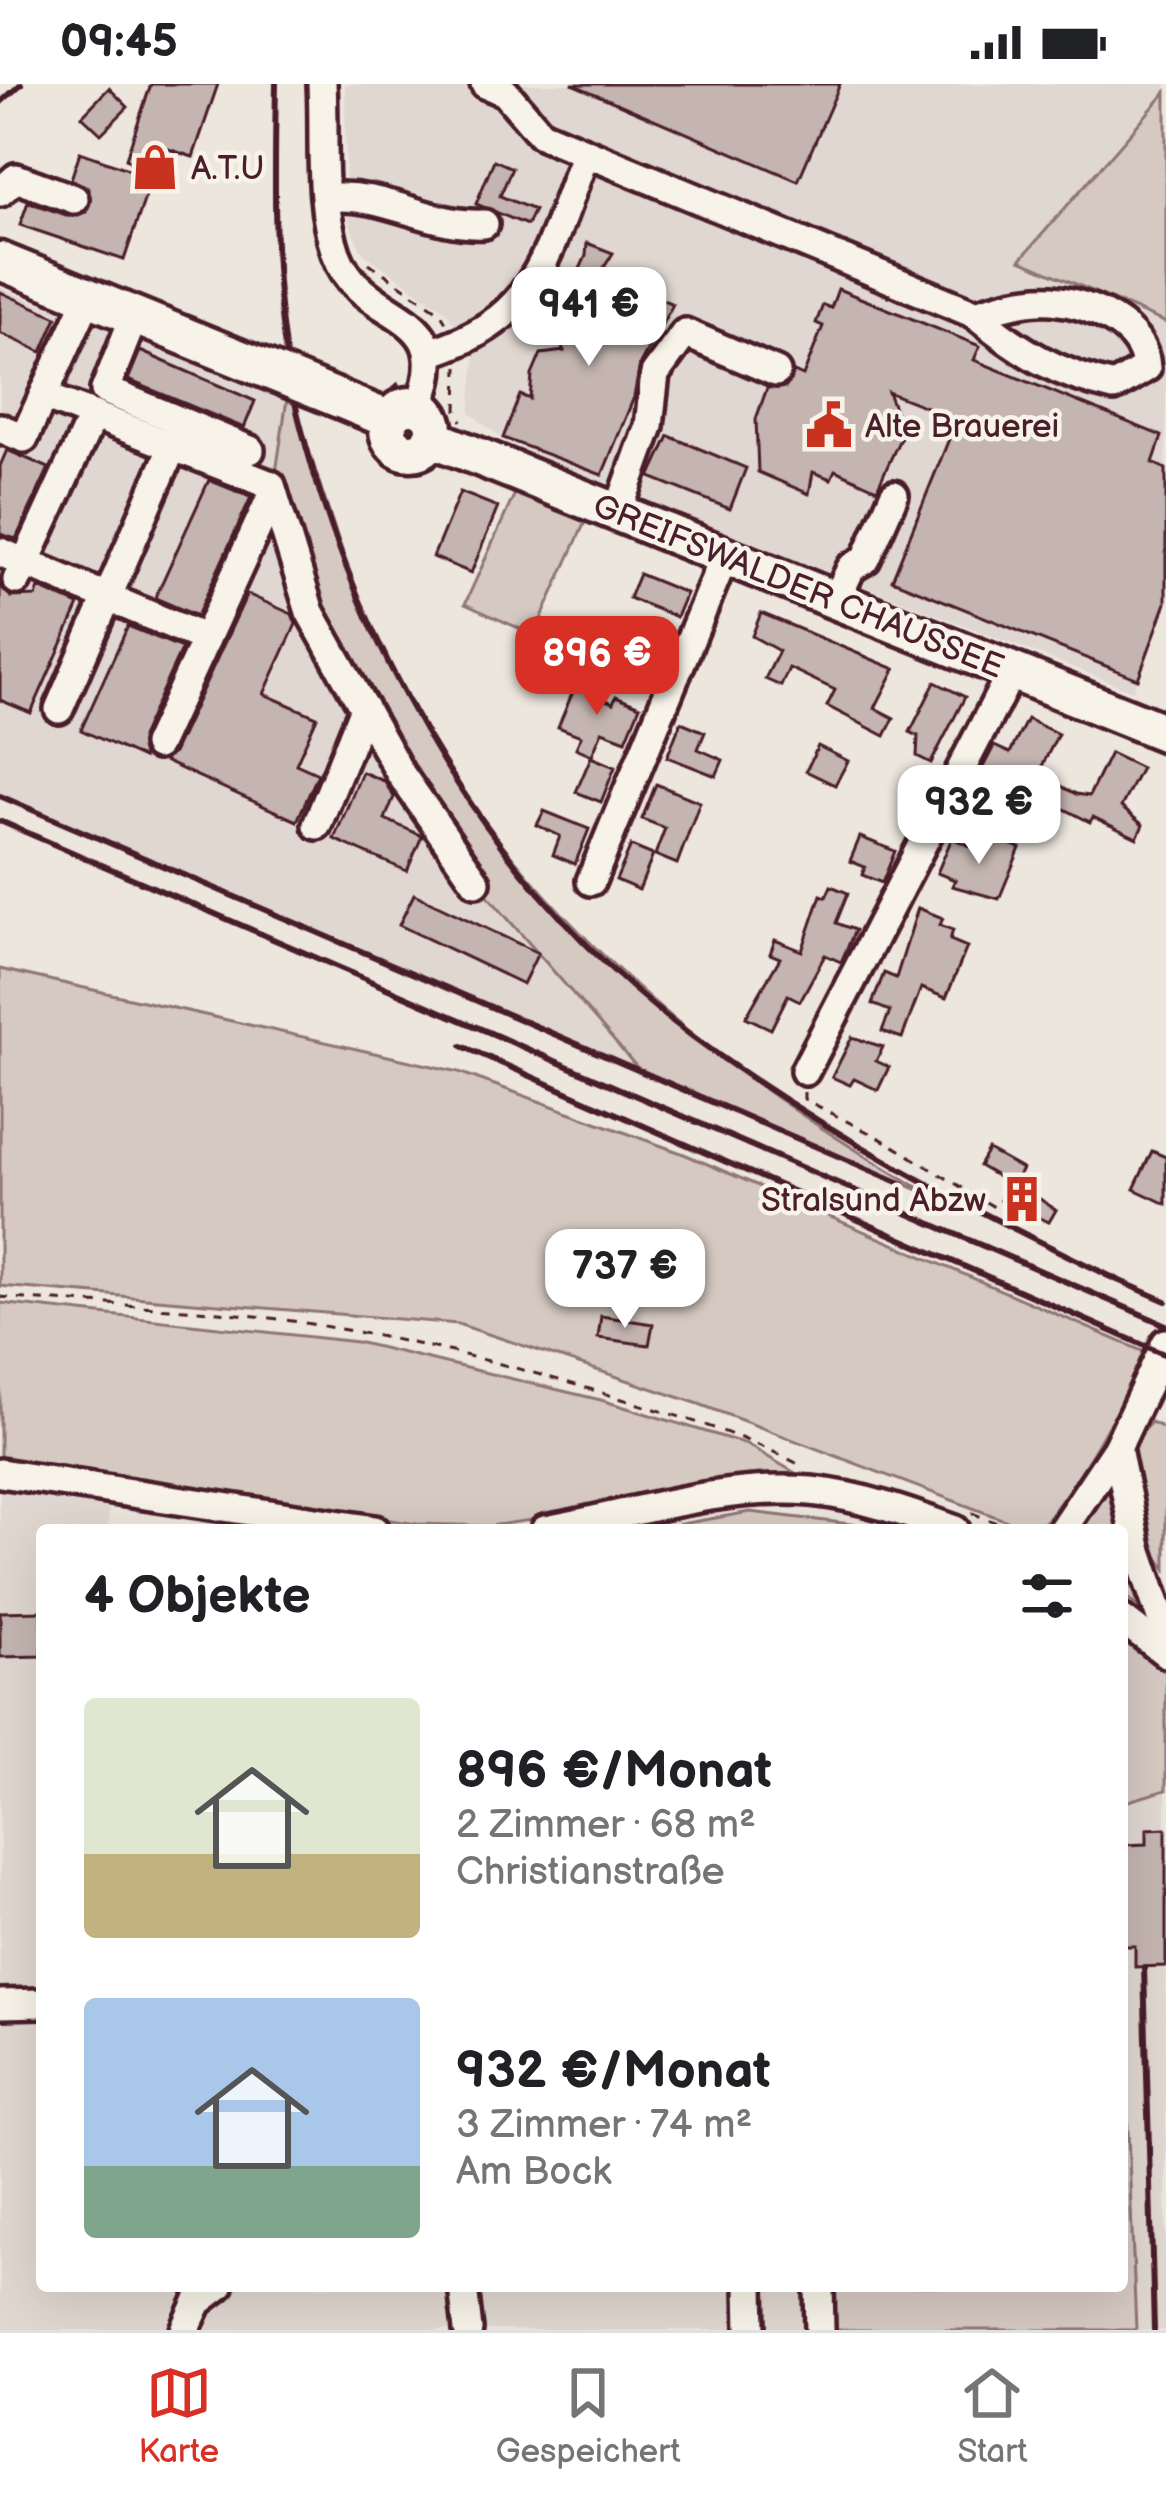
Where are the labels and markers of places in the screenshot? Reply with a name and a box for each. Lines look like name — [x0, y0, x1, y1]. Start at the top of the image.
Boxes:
shop icon: A.T.U — [130, 142, 180, 192]
place label: A.T.U — [191, 149, 264, 189]
pin: 941 € — [505, 267, 673, 369]
public building icon: Alte Brauerei — [804, 400, 854, 450]
place label: Alte Brauerei — [865, 407, 1059, 447]
pin: 896 € — [513, 616, 681, 718]
pin: 932 € — [895, 765, 1063, 867]
building icon: Stralsund Abzw — [997, 1174, 1047, 1224]
place label: Stralsund Abzw — [761, 1181, 986, 1221]
pin: 737 € — [541, 1229, 709, 1331]

